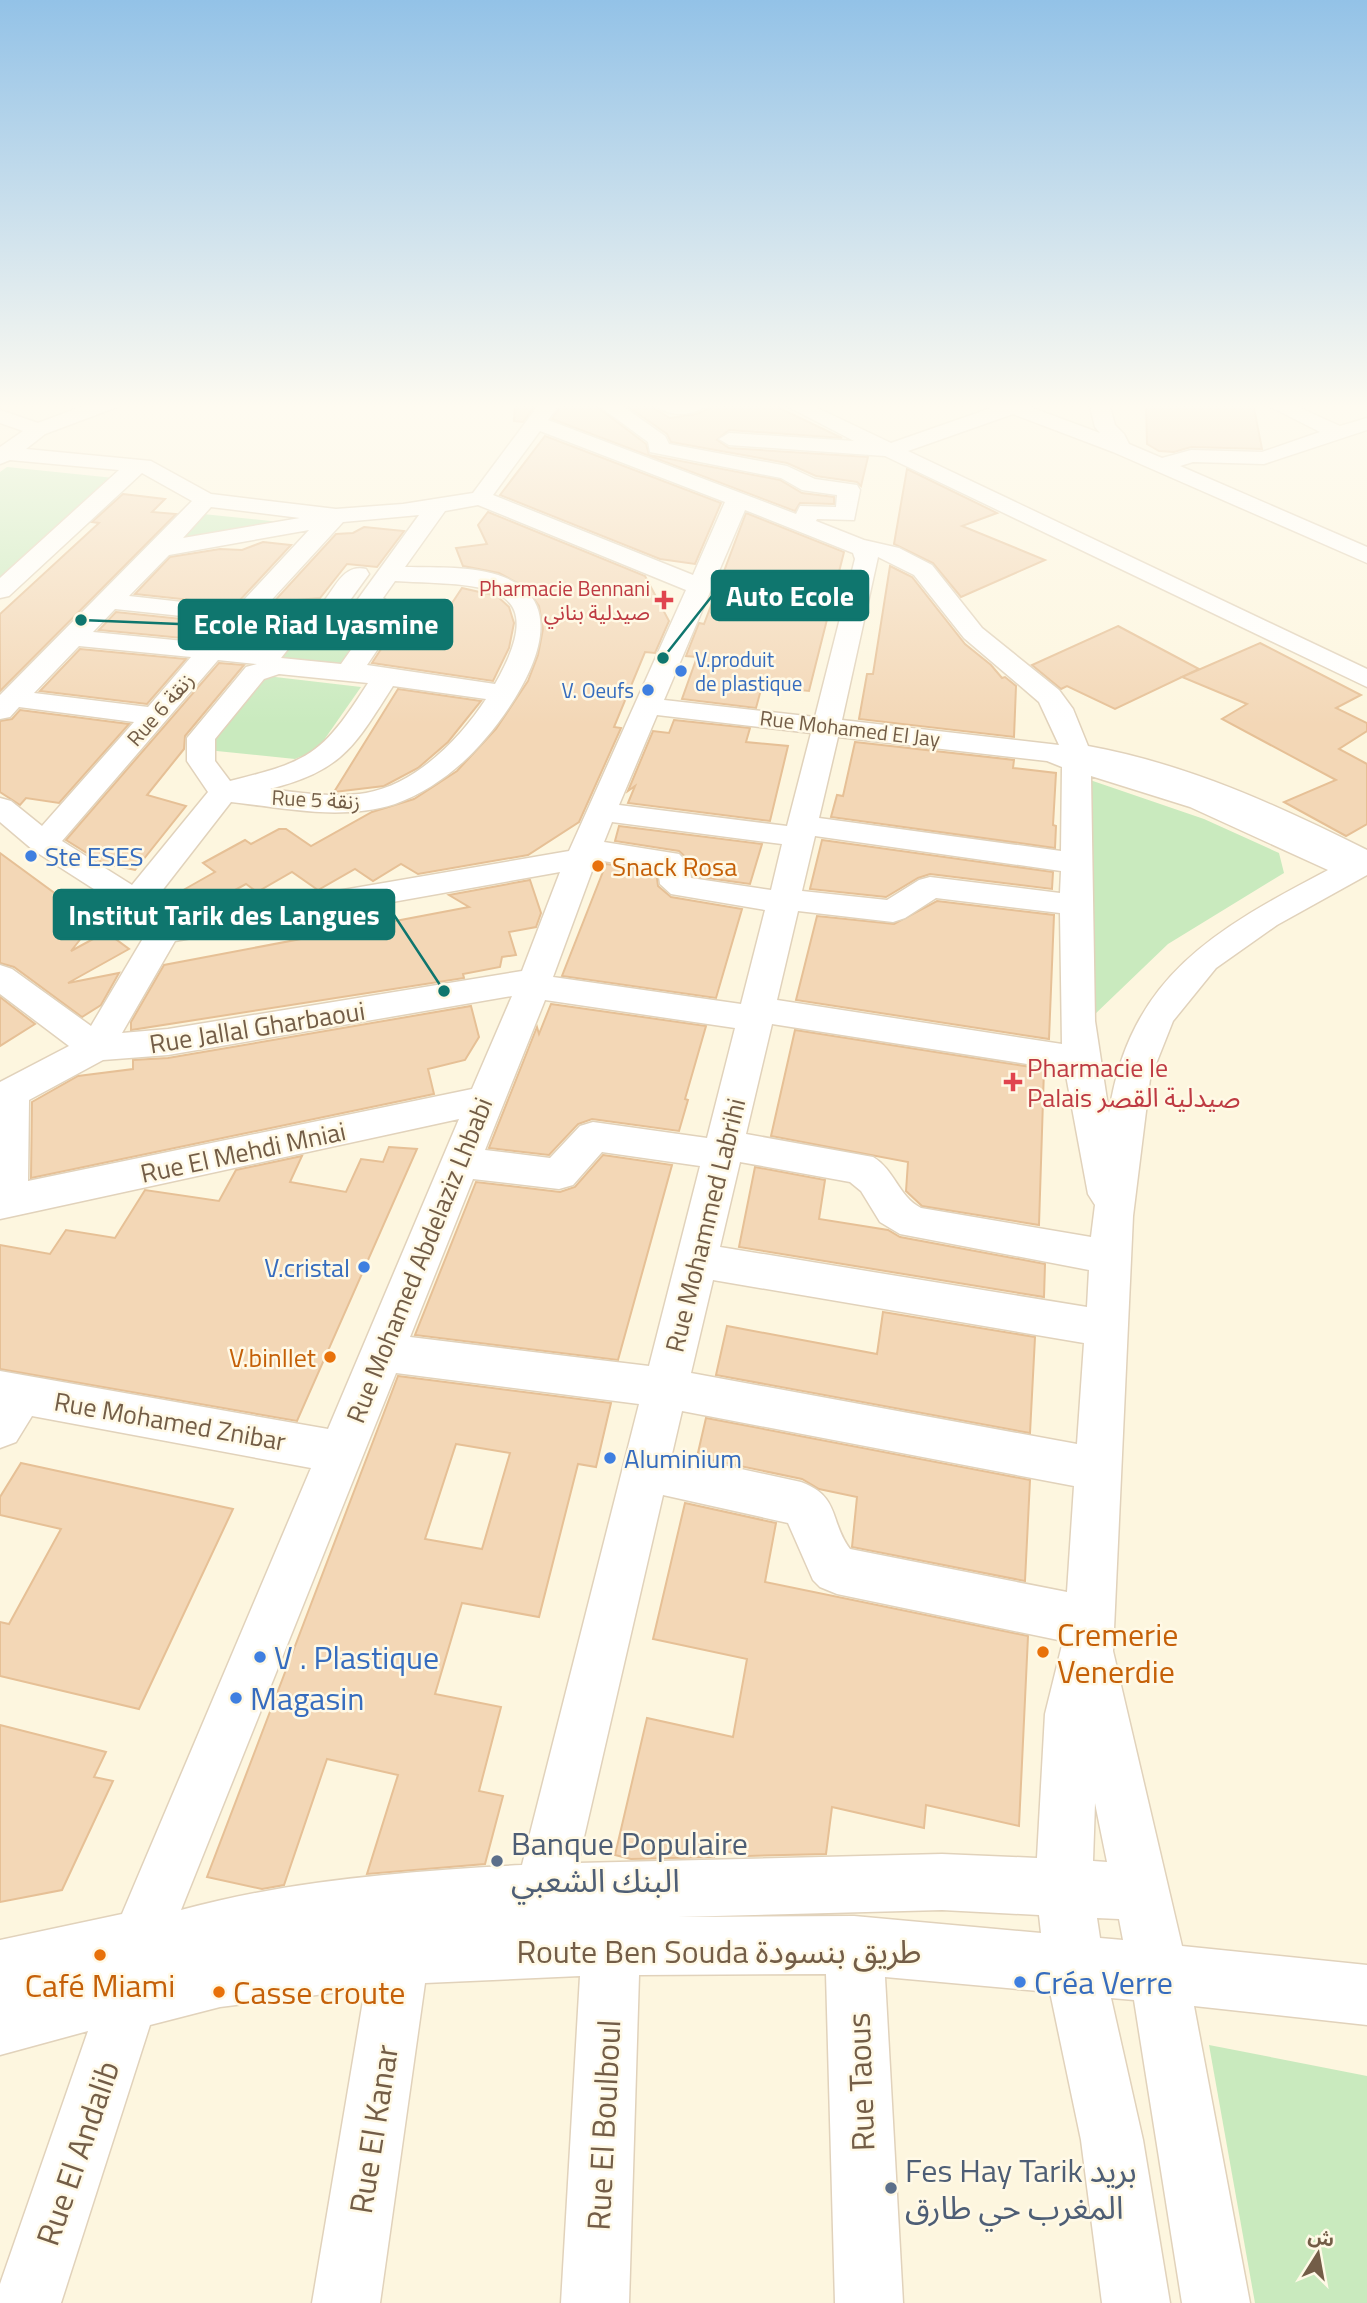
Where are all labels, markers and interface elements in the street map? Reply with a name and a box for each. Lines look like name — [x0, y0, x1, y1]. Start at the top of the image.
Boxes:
callout: Auto Ecole — [712, 571, 868, 620]
place label: Pharmacie Bennani صيدلية بناني — [479, 572, 650, 629]
text: Auto Ecole — [726, 574, 854, 617]
marker: Pharmacie Bennani صيدلية بناني — [656, 592, 672, 608]
callout: Ecole Riad Lyasmine — [179, 600, 452, 649]
text: Ecole Riad Lyasmine — [193, 602, 439, 645]
place label: V.produit de plastique — [695, 643, 802, 699]
marker: V.produit de plastique — [673, 663, 689, 679]
street label: Rue 6 زنقة — [119, 665, 201, 753]
place label: V. Oeufs — [561, 674, 634, 706]
marker: V. Oeufs — [640, 682, 656, 698]
street label: Rue Mohamed El Jay — [758, 701, 942, 755]
street label: Rue 5 زنقة — [271, 781, 361, 817]
place label: Ste ESES — [45, 837, 144, 876]
place label: Snack Rosa — [612, 847, 737, 886]
marker: Ste ESES — [23, 848, 39, 864]
marker: Snack Rosa — [590, 858, 606, 874]
callout: Institut Tarik des Langues — [54, 890, 394, 939]
text: Institut Tarik des Langues — [68, 893, 380, 936]
street label: Rue Jallal Gharbaoui — [146, 991, 368, 1063]
place label: Pharmacie le Palais صيدلية القصر — [1027, 1048, 1240, 1117]
marker: Pharmacie le Palais صيدلية القصر — [1005, 1074, 1021, 1090]
street label: Rue Mohamed Abdelaziz Lhbabi — [336, 1091, 502, 1429]
street label: Rue Mohammed Labrihi — [655, 1094, 755, 1356]
street label: Rue El Mehdi Mniai — [137, 1111, 349, 1193]
place label: V.cristal — [264, 1248, 350, 1287]
marker: V.cristal — [356, 1259, 372, 1275]
place label: V.binllet — [229, 1338, 316, 1377]
marker: V.binllet — [322, 1349, 338, 1365]
street label: Rue Mohamed Znibar — [51, 1381, 289, 1461]
place label: Aluminium — [624, 1439, 742, 1478]
marker: Aluminium — [602, 1450, 618, 1466]
place label: Cremerie Venerdie — [1057, 1610, 1178, 1695]
place label: V . Plastique — [274, 1633, 439, 1681]
marker: Cremerie Venerdie — [1035, 1644, 1051, 1660]
marker: V . Plastique — [252, 1649, 268, 1665]
place label: Magasin — [250, 1674, 364, 1722]
marker: Magasin — [228, 1690, 244, 1706]
place label: Banque Populaire البنك الشعبي — [511, 1819, 748, 1905]
marker: Banque Populaire البنك الشعبي — [489, 1853, 505, 1869]
street label: Route Ben Souda طريق بنسودة — [516, 1927, 922, 1975]
marker: Café Miami — [92, 1947, 108, 1963]
place label: Créa Verre — [1034, 1958, 1173, 2006]
place label: Café Miami — [25, 1961, 175, 2009]
place label: Casse croute — [233, 1968, 405, 2016]
marker: Créa Verre — [1012, 1974, 1028, 1990]
marker: Casse croute — [211, 1984, 227, 2000]
street label: Rue Taous — [834, 2012, 886, 2152]
street label: Rue El Boulboul — [574, 2018, 632, 2232]
street label: Rue El Kanar — [336, 2041, 410, 2217]
street label: Rue El Andalib — [23, 2054, 131, 2252]
place label: Fes Hay Tarik بريد المغرب حي طارق — [905, 2146, 1137, 2232]
marker: Fes Hay Tarik بريد المغرب حي طارق — [883, 2180, 899, 2196]
north arrow — [1283, 2219, 1353, 2289]
text: ش — [1306, 2220, 1337, 2254]

